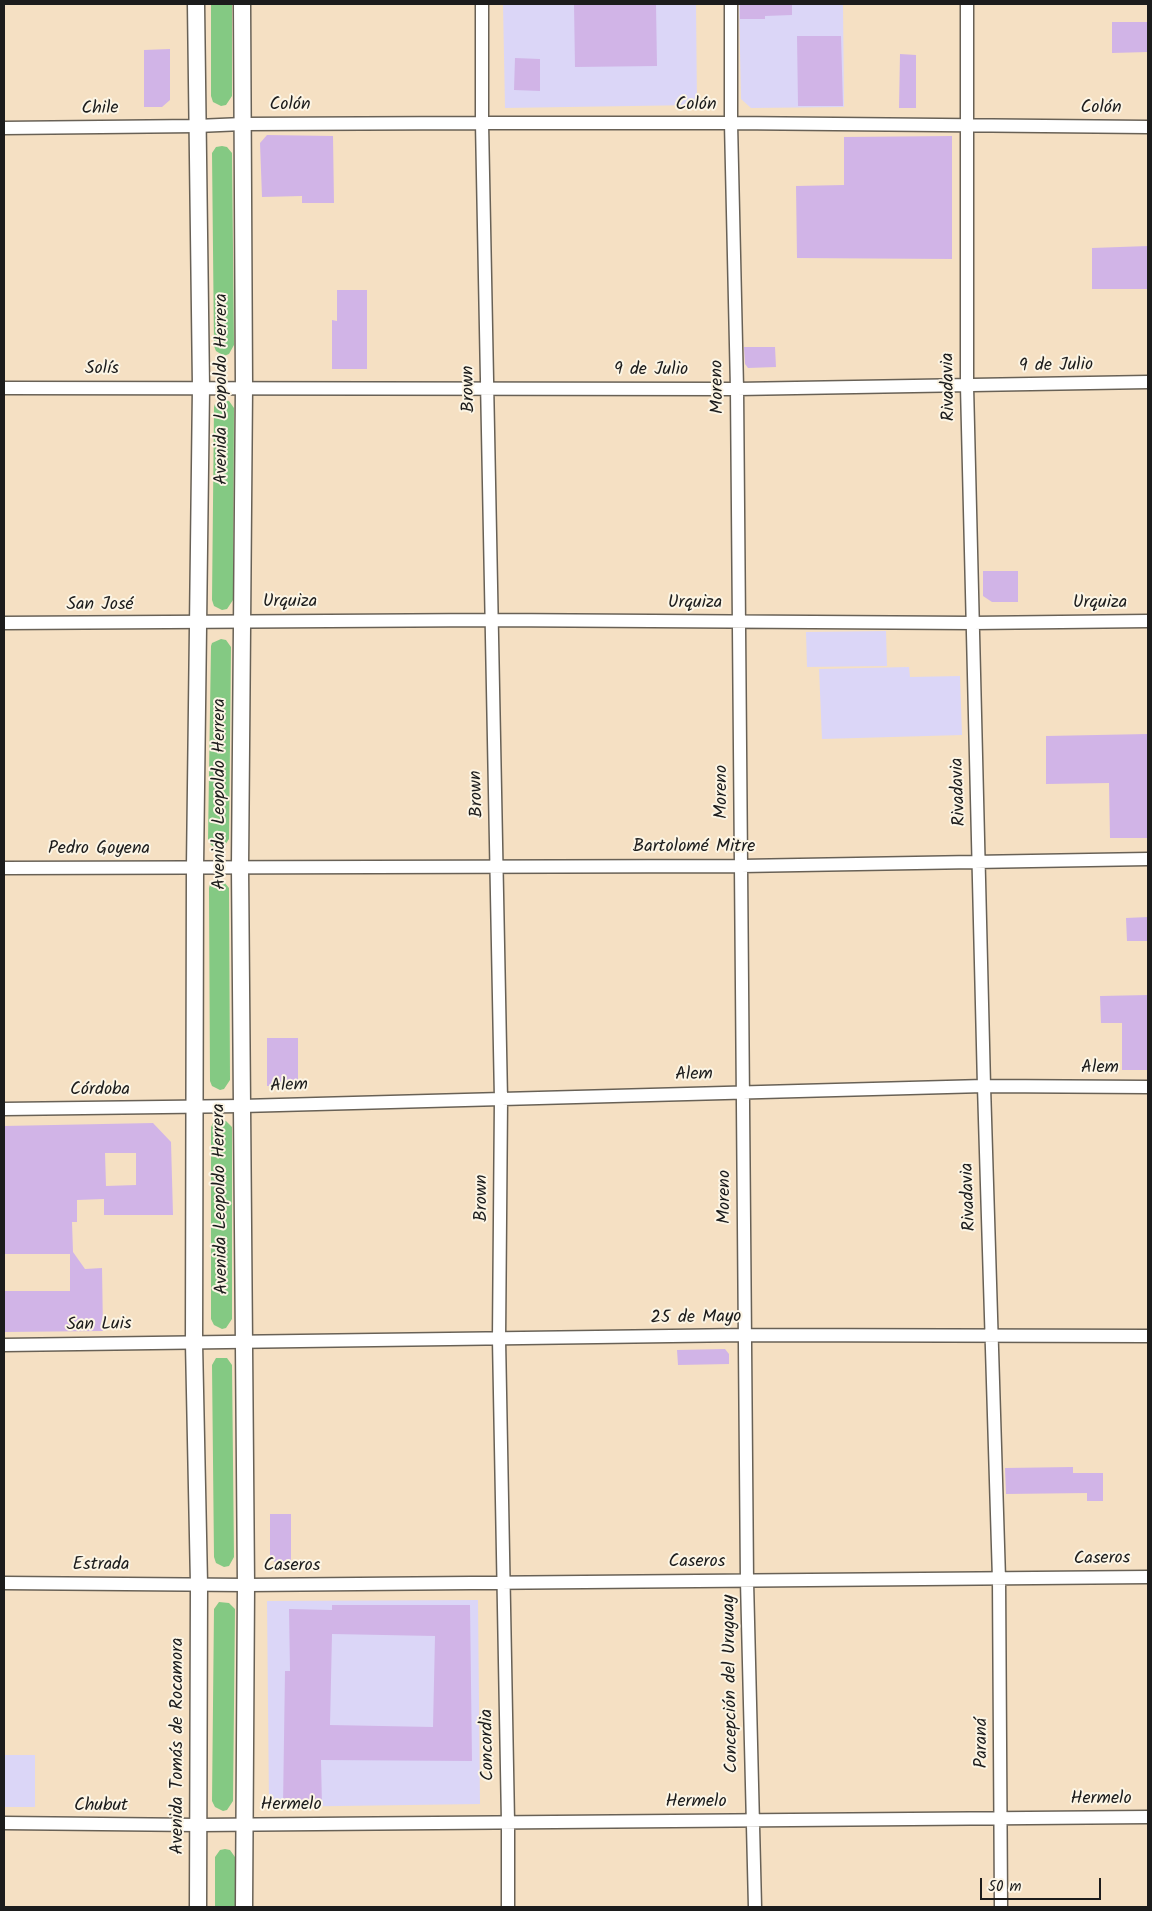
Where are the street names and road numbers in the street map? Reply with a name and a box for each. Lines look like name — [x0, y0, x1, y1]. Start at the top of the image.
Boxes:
street label: Colón — [269, 95, 311, 117]
street label: Colón — [675, 95, 717, 117]
street label: Colón — [1080, 98, 1122, 120]
street label: Chile — [81, 99, 119, 121]
street label: Avenida Leopoldo Herrera — [212, 293, 234, 485]
street label: Rivadavia — [939, 353, 961, 421]
street label: 9 de Julio — [1019, 356, 1093, 378]
street label: Solís — [85, 359, 119, 381]
street label: 9 de Julio — [614, 360, 688, 382]
street label: Moreno — [708, 360, 730, 414]
street label: Brown — [459, 365, 481, 413]
street label: Urquiza — [263, 592, 317, 614]
street label: Urquiza — [668, 593, 722, 615]
street label: Urquiza — [1073, 593, 1127, 615]
street label: San José — [67, 595, 133, 617]
street label: Avenida Leopoldo Herrera — [210, 698, 232, 890]
street label: Rivadavia — [948, 757, 972, 827]
street label: Moreno — [712, 765, 734, 819]
street label: Brown — [466, 770, 490, 818]
street label: Bartolomé Mitre — [633, 837, 755, 859]
street label: Pedro Goyena — [48, 839, 150, 861]
street label: Alem — [1081, 1058, 1119, 1080]
street label: Alem — [675, 1065, 713, 1087]
street label: Alem — [270, 1076, 308, 1098]
street label: Córdoba — [70, 1080, 130, 1102]
street label: Avenida Leopoldo Herrera — [210, 1103, 234, 1295]
street label: Rivadavia — [958, 1162, 982, 1232]
street label: Moreno — [715, 1170, 737, 1224]
street label: Brown — [472, 1174, 494, 1222]
street label: 25 de Mayo — [650, 1307, 742, 1331]
street label: San Luis — [66, 1315, 132, 1337]
street label: Caseros — [1073, 1549, 1131, 1571]
street label: Caseros — [669, 1552, 725, 1574]
street label: Estrada — [73, 1555, 129, 1577]
street label: Caseros — [264, 1556, 320, 1578]
street label: Concepción del Uruguay — [720, 1594, 744, 1774]
street label: Avenida Tomás de Rocamora — [168, 1638, 190, 1854]
street label: Concordia — [478, 1709, 500, 1781]
street label: Paraná — [972, 1718, 994, 1768]
street label: Hermelo — [1070, 1789, 1132, 1811]
street label: Hermelo — [665, 1792, 727, 1814]
street label: Hermelo — [260, 1795, 322, 1817]
street label: Chubut — [74, 1796, 128, 1818]

